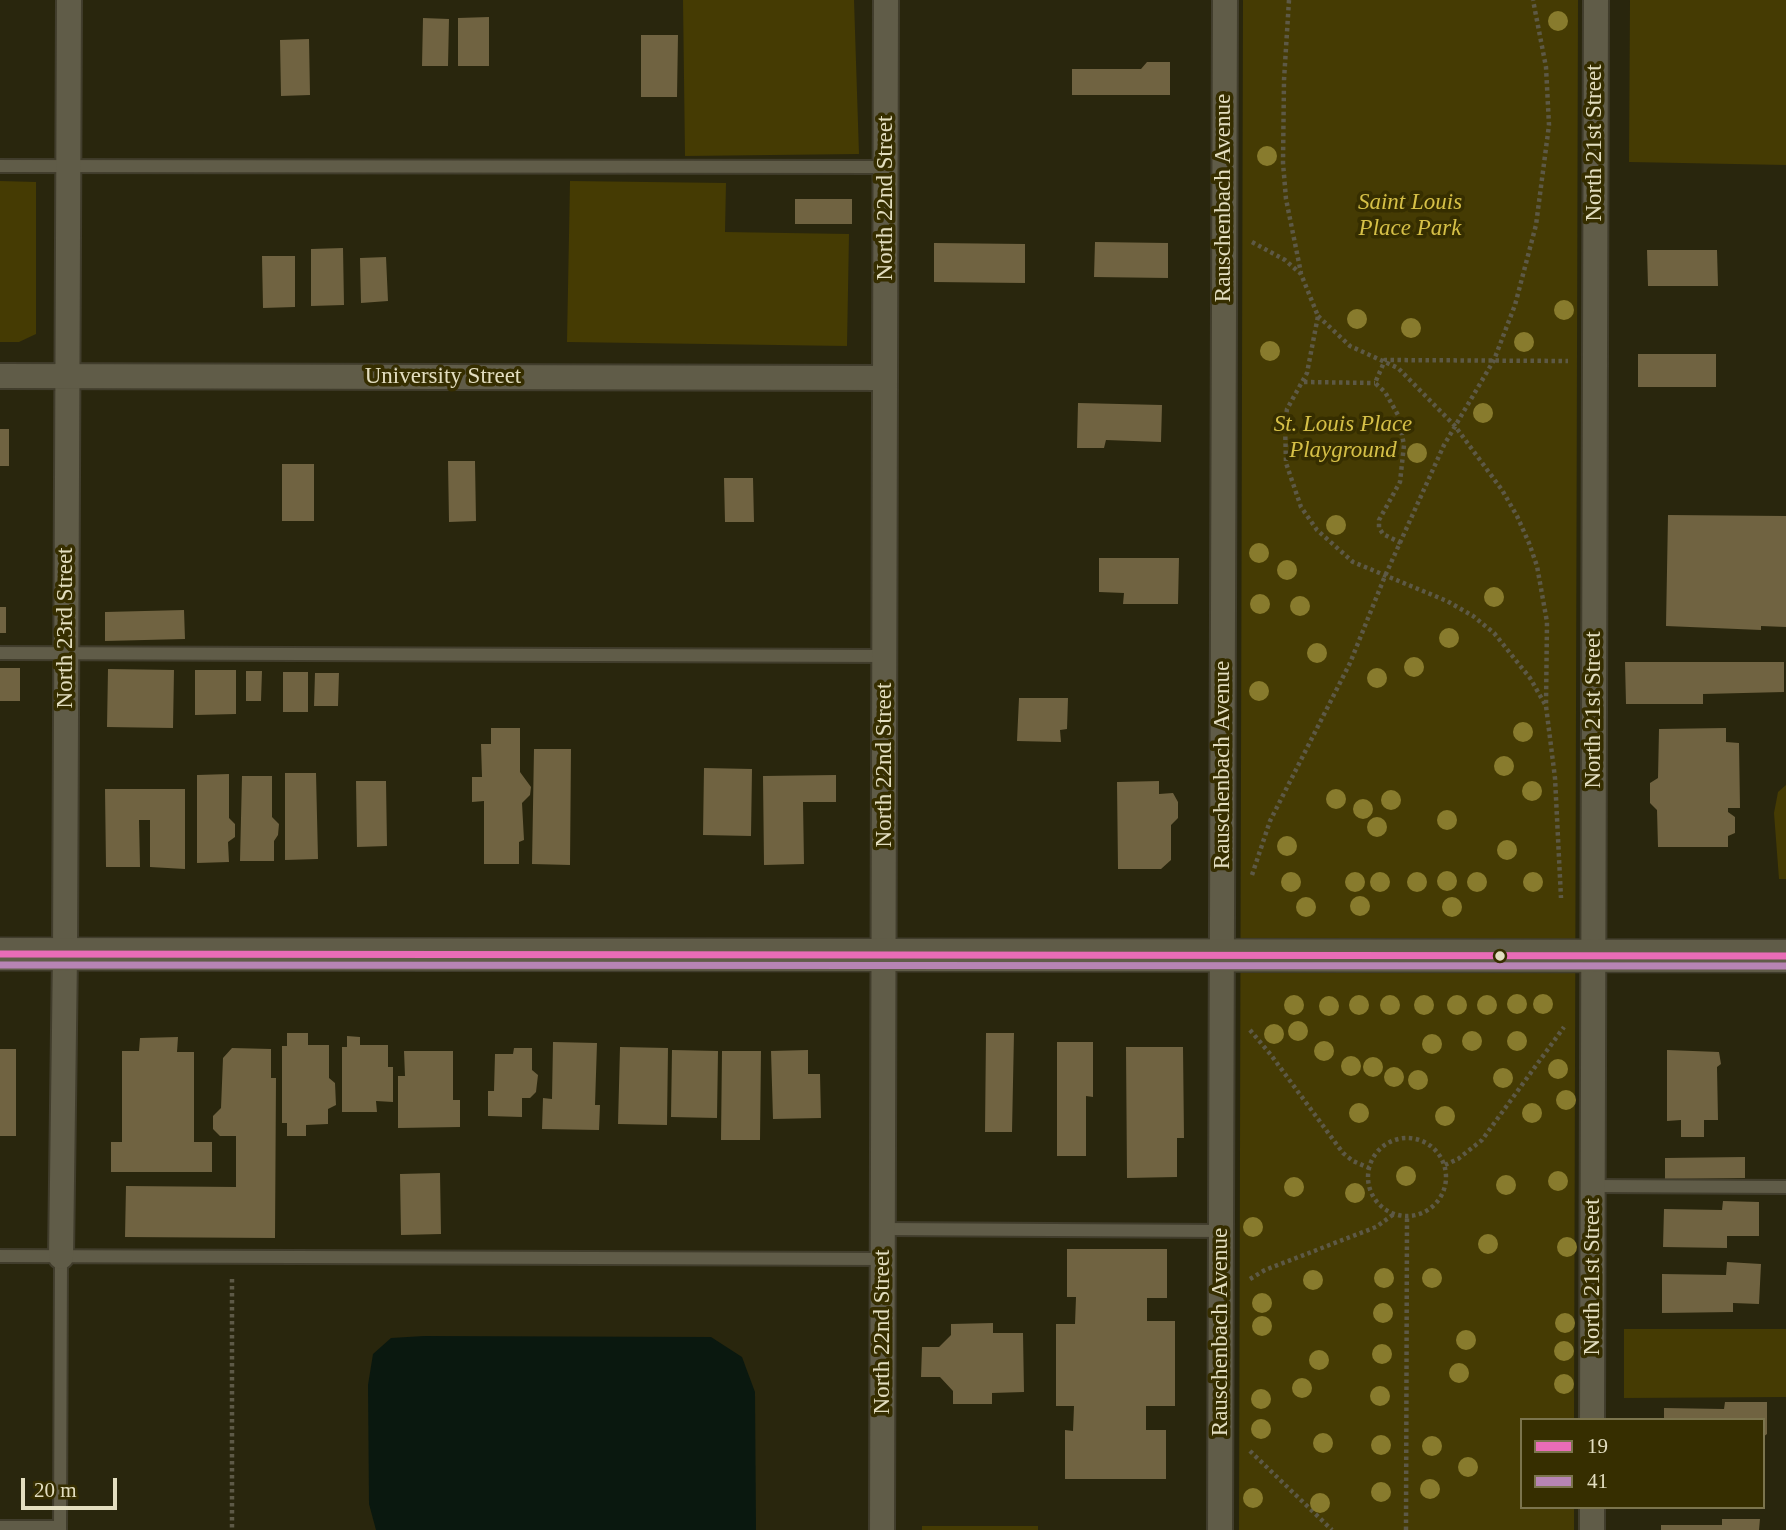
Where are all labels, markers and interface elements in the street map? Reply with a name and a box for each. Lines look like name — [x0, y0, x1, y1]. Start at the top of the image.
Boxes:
street label: North 21st Street — [1581, 64, 1609, 222]
street label: Rauschenbach Avenue — [1210, 94, 1238, 302]
street label: North 22nd Street — [872, 116, 900, 280]
park label: Saint Louis Place Park — [1358, 189, 1462, 243]
street label: University Street — [365, 363, 521, 391]
park label: St. Louis Place Playground — [1274, 411, 1412, 465]
street label: North 23rd Street — [52, 548, 80, 708]
street label: North 21st Street — [1580, 631, 1608, 789]
street label: Rauschenbach Avenue — [1209, 661, 1237, 869]
street label: North 22nd Street — [871, 683, 899, 847]
unlabelled marker — [1493, 949, 1507, 963]
street label: North 21st Street — [1579, 1198, 1607, 1356]
street label: Rauschenbach Avenue — [1207, 1228, 1235, 1436]
street label: North 22nd Street — [869, 1250, 897, 1414]
legend — [1520, 1418, 1765, 1509]
text: 19 — [1587, 1434, 1608, 1458]
scale bar — [24, 1464, 121, 1508]
text: 41 — [1587, 1469, 1608, 1493]
text: 20 m — [34, 1478, 77, 1502]

